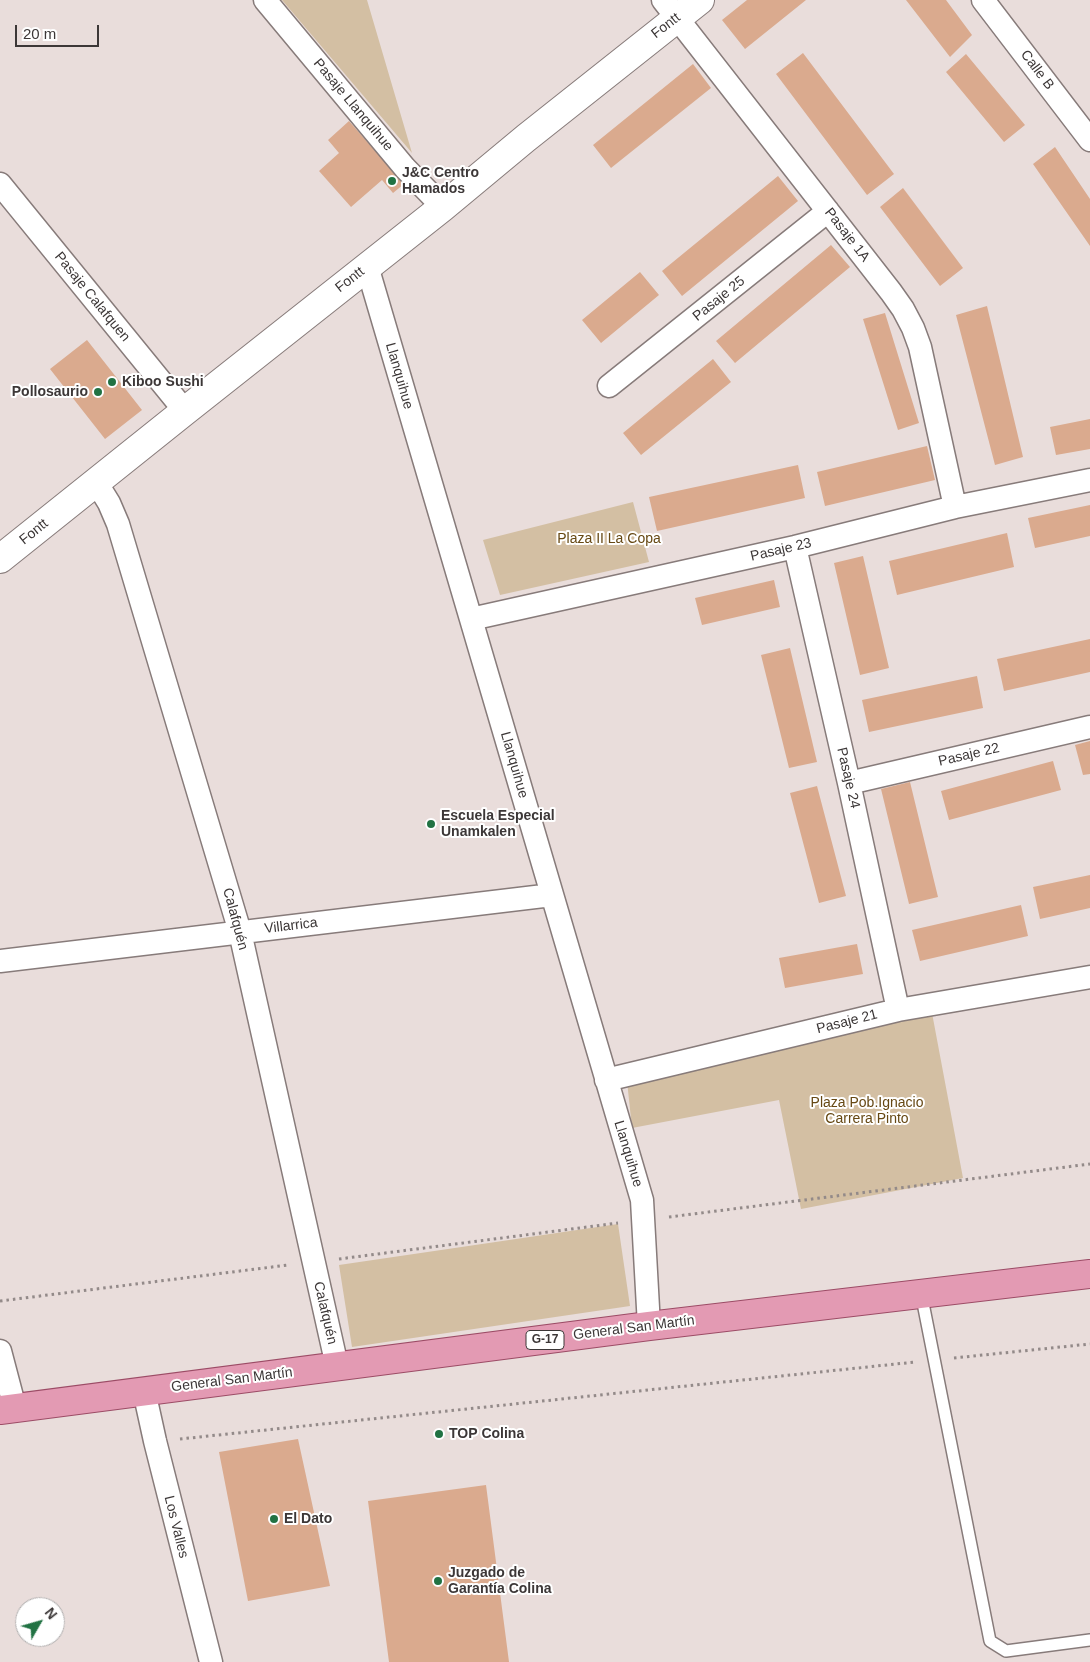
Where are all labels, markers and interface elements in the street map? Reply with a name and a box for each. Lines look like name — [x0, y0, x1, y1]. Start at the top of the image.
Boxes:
street label: Fontt — [648, 10, 684, 42]
scale bar — [18, 15, 101, 47]
text: 20 m — [23, 25, 56, 42]
street label: Calle B — [1017, 47, 1057, 93]
street label: Pasaje Llanquihue — [310, 55, 396, 155]
place label: J&C Centro Hamados — [402, 165, 479, 198]
marker: J&C Centro Hamados — [386, 175, 398, 187]
street label: Pasaje 1A — [821, 205, 873, 265]
street label: Pasaje Calafquen — [51, 249, 133, 345]
street label: Fontt — [332, 264, 368, 296]
street label: Pasaje 25 — [690, 273, 748, 325]
street label: Llanquihue — [381, 341, 417, 411]
place label: Kiboo Sushi — [122, 374, 204, 390]
marker: Kiboo Sushi — [106, 376, 118, 388]
place label: Pollosaurio — [12, 384, 88, 400]
marker: Pollosaurio — [92, 386, 104, 398]
street label: Fontt — [16, 515, 52, 549]
park label: Plaza II La Copa — [557, 531, 661, 547]
street label: Pasaje 23 — [749, 535, 813, 565]
street label: Llanquihue — [496, 730, 532, 800]
street label: Pasaje 22 — [937, 740, 1001, 770]
street label: Pasaje 24 — [833, 746, 863, 810]
place label: Escuela Especial Unamkalen — [441, 808, 555, 840]
marker: Escuela Especial Unamkalen — [425, 818, 437, 830]
street label: Calafquén — [219, 886, 251, 952]
street label: Villarrica — [263, 914, 319, 938]
street label: Pasaje 21 — [815, 1006, 879, 1038]
park label: Plaza Pob.Ignacio Carrera Pinto — [811, 1095, 923, 1128]
street label: Llanquihue — [610, 1119, 646, 1189]
street label: Calafquén — [310, 1280, 340, 1346]
street label: General San Martín — [572, 1312, 696, 1344]
road number: G-17 — [526, 1330, 564, 1350]
street label: General San Martín — [170, 1364, 294, 1396]
place label: TOP Colina — [449, 1426, 524, 1442]
marker: TOP Colina — [433, 1428, 445, 1440]
street label: Los Valles — [160, 1494, 192, 1560]
place label: El Dato — [284, 1511, 332, 1527]
marker: El Dato — [268, 1513, 280, 1525]
place label: Juzgado de Garantía Colina — [448, 1565, 551, 1598]
marker: Juzgado de Garantía Colina — [432, 1575, 444, 1587]
north arrow — [15, 1597, 65, 1647]
text: N — [42, 1604, 60, 1622]

